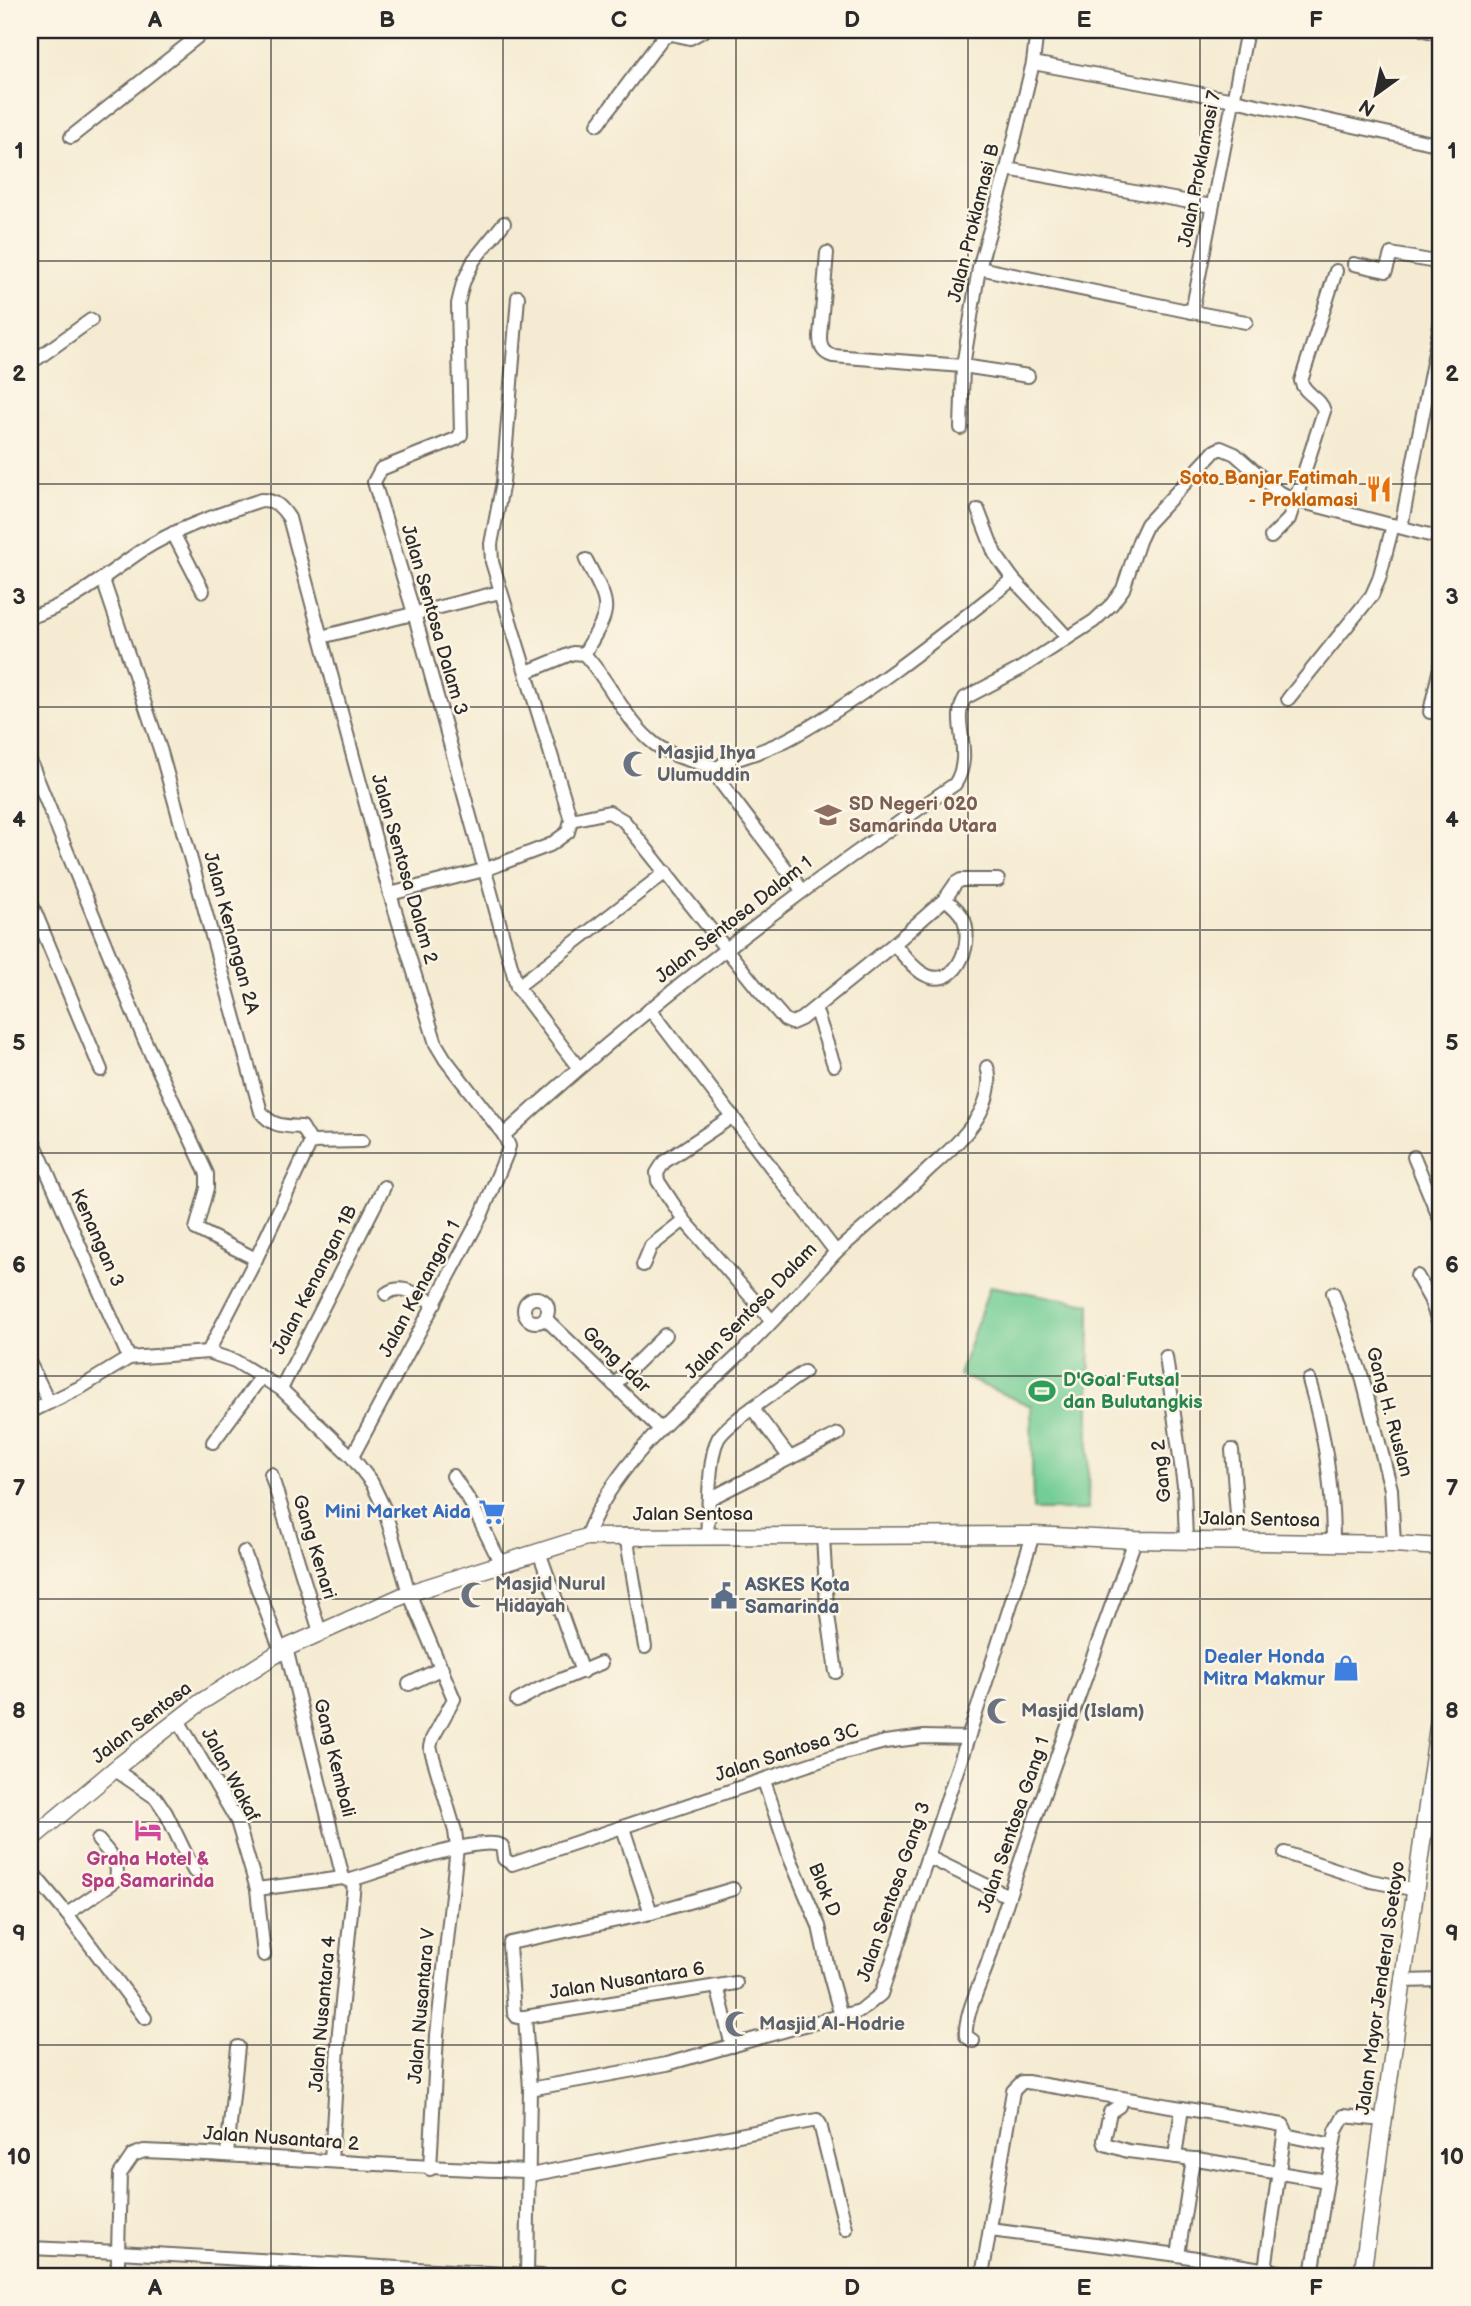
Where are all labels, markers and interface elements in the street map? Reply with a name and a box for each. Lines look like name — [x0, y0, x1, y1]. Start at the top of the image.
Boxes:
text: A — [147, 6, 163, 34]
text: B — [379, 6, 395, 34]
text: C — [611, 6, 627, 34]
text: D — [844, 6, 860, 34]
text: E — [1077, 6, 1092, 34]
text: F — [1309, 6, 1323, 34]
north arrow — [1342, 60, 1412, 130]
street label: Jalan Proklamasi 7 — [1174, 88, 1227, 249]
text: N — [1355, 93, 1380, 121]
text: 1 — [14, 137, 24, 165]
text: 1 — [1447, 137, 1457, 165]
street label: Jalan Proklamasi B — [943, 141, 1005, 305]
text: 2 — [12, 360, 26, 388]
text: 2 — [1445, 360, 1459, 388]
place label: Soto Banjar Fatimah - Proklamasi — [1180, 467, 1358, 512]
restaurant icon: Soto Banjar Fatimah - Proklamasi — [1364, 474, 1394, 504]
street label: Jalan Sentosa Dalam 3 — [396, 522, 472, 718]
text: 3 — [12, 583, 26, 611]
text: 3 — [1445, 583, 1459, 611]
place label: Masjid Ihya Ulumuddin — [657, 742, 756, 787]
mosque icon: Masjid Ihya Ulumuddin — [621, 749, 651, 779]
street label: Jalan Sentosa Dalam 2 — [366, 771, 442, 967]
place label: SD Negeri 020 Samarinda Utara — [849, 793, 997, 838]
school or university icon: SD Negeri 020 Samarinda Utara — [813, 800, 843, 830]
text: 4 — [12, 806, 26, 834]
text: 4 — [1445, 806, 1459, 834]
street label: Jalan Kenangan 2A — [198, 849, 264, 1017]
street label: Jalan Sentosa Dalam 1 — [651, 852, 817, 988]
text: 5 — [12, 1029, 26, 1057]
text: 5 — [1445, 1029, 1459, 1057]
street label: Kenangan 3 — [65, 1185, 129, 1291]
street label: Jalan Kenangan 1B — [267, 1202, 363, 1358]
street label: Jalan Kenangan 1 — [374, 1217, 466, 1361]
street label: Jalan Sentosa Dalam — [680, 1238, 822, 1384]
text: 6 — [12, 1251, 26, 1279]
text: 6 — [1445, 1251, 1459, 1279]
street label: Gang Idar — [577, 1322, 656, 1399]
street label: Gang H. Ruslan — [1361, 1344, 1417, 1480]
place label: D'Goal Futsal dan Bulutangkis — [1063, 1369, 1203, 1414]
sports icon: D'Goal Futsal dan Bulutangkis — [1027, 1376, 1057, 1406]
street label: Gang 2 — [1147, 1438, 1177, 1504]
text: 7 — [13, 1474, 26, 1502]
text: 7 — [1446, 1474, 1459, 1502]
street label: Gang Kenari — [287, 1492, 341, 1602]
supermarket icon: Mini Market Aida — [477, 1497, 507, 1527]
place label: Mini Market Aida — [324, 1501, 471, 1524]
street label: Jalan Sentosa — [633, 1503, 753, 1526]
street label: Jalan Sentosa — [1200, 1507, 1320, 1533]
place label: Masjid Nurul Hidayah — [495, 1573, 606, 1618]
place label: ASKES Kota Samarinda — [744, 1574, 850, 1619]
mosque icon: Masjid Nurul Hidayah — [459, 1580, 489, 1610]
public building icon: ASKES Kota Samarinda — [709, 1581, 739, 1611]
place label: Dealer Honda Mitra Makmur — [1203, 1646, 1325, 1691]
shop icon: Dealer Honda Mitra Makmur — [1331, 1653, 1361, 1683]
street label: Jalan Sentosa — [88, 1677, 196, 1769]
street label: Gang Kembali — [308, 1696, 360, 1820]
mosque icon: Masjid (Islam) — [985, 1696, 1015, 1726]
text: 8 — [12, 1697, 26, 1725]
text: 8 — [1445, 1697, 1459, 1725]
place label: Masjid (Islam) — [1021, 1700, 1145, 1723]
street label: Jalan Santosa 3C — [712, 1719, 862, 1787]
street label: Jalan Wakaf — [196, 1724, 264, 1826]
street label: Jalan Sentosa Gang 1 — [973, 1734, 1055, 1916]
street label: Jalan Sentosa Gang 3 — [852, 1799, 936, 1985]
hotel icon: Graha Hotel & Spa Samarinda — [133, 1815, 163, 1845]
place label: Graha Hotel & Spa Samarinda — [82, 1848, 214, 1893]
street label: Blok D — [803, 1860, 845, 1921]
street label: Jalan Mayor Jenderal Soetoyo — [1352, 1860, 1410, 2116]
text: 9 — [12, 1920, 26, 1948]
text: 9 — [1445, 1920, 1459, 1948]
street label: Jalan Nusantara V — [404, 1927, 440, 2085]
street label: Jalan Nusantara 4 — [305, 1935, 341, 2093]
street label: Jalan Nusantara 6 — [548, 1957, 706, 2005]
mosque icon: Masjid Al-Hodrie — [723, 2009, 753, 2039]
place label: Masjid Al-Hodrie — [759, 2013, 905, 2036]
street label: Jalan Nusantara 2 — [202, 2122, 361, 2156]
text: 10 — [7, 2143, 31, 2171]
text: 10 — [1440, 2143, 1464, 2171]
text: A — [147, 2274, 163, 2302]
text: B — [379, 2274, 395, 2302]
text: C — [611, 2274, 627, 2302]
text: D — [844, 2274, 860, 2302]
text: E — [1077, 2274, 1092, 2302]
text: F — [1309, 2274, 1323, 2302]

